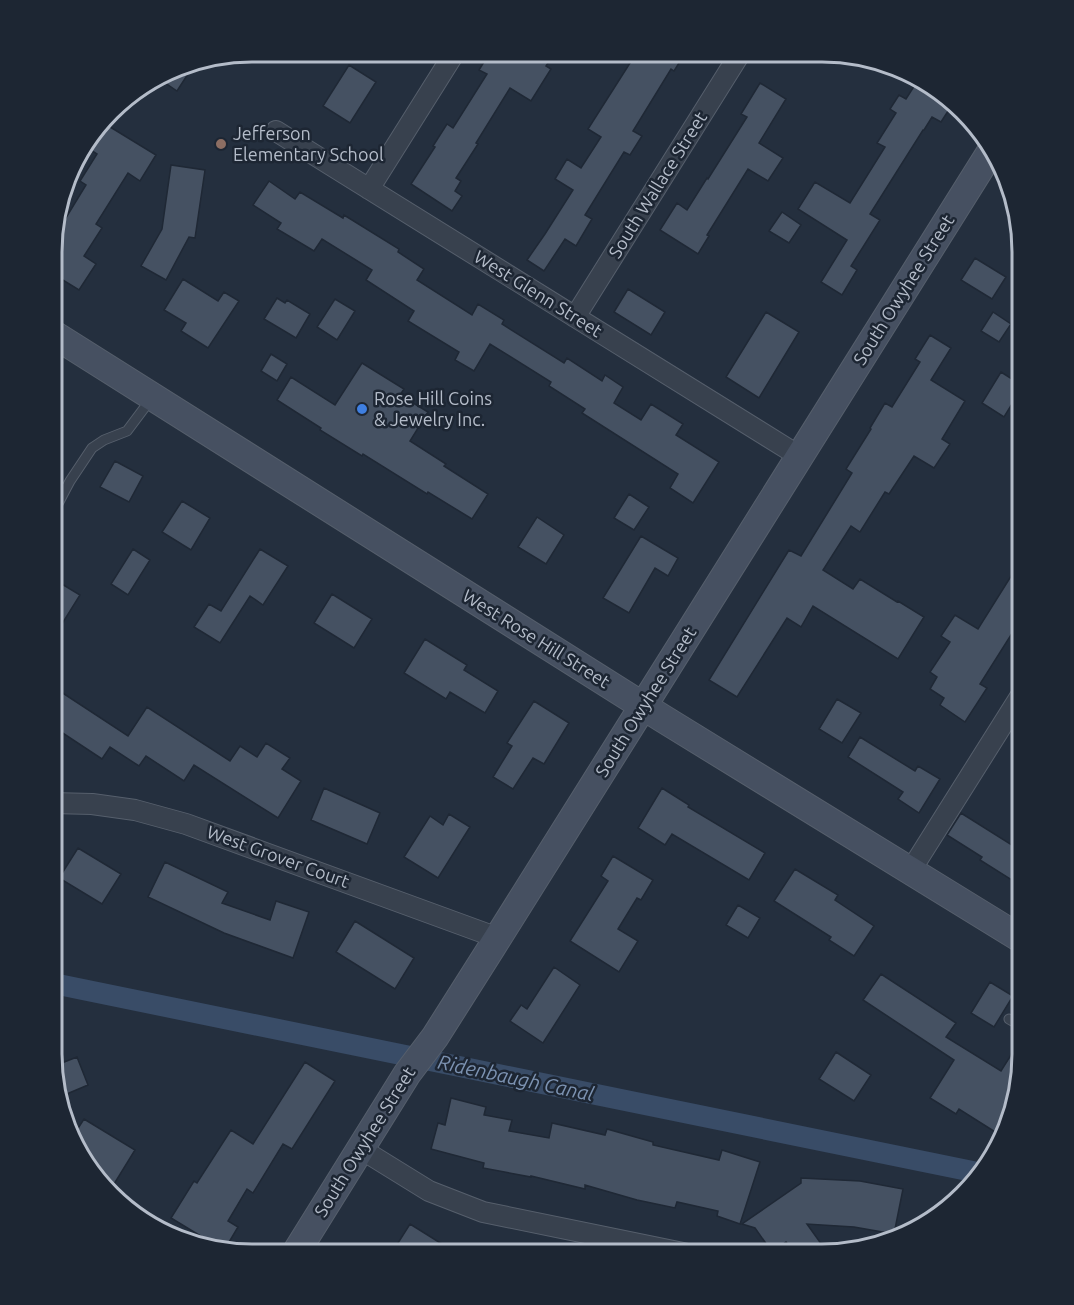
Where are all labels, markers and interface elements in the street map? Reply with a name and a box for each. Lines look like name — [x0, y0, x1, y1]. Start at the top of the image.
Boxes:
street label: South Wallace Street — [604, 108, 710, 261]
place label: Jefferson Elementary School — [233, 123, 384, 164]
marker: Jefferson Elementary School — [214, 137, 228, 151]
street label: South Owyhee Street — [849, 211, 958, 368]
street label: West Glenn Street — [471, 246, 606, 341]
place label: Rose Hill Coins & Jewelry Inc. — [374, 388, 492, 429]
marker: Rose Hill Coins & Jewelry Inc. — [355, 402, 369, 416]
street label: West Rose Hill Street — [459, 585, 614, 692]
street label: South Owyhee Street — [591, 623, 700, 780]
street label: West Grover Court — [204, 821, 352, 891]
water label: Ridenbaugh Canal — [436, 1050, 597, 1105]
street label: South Owyhee Street — [310, 1063, 419, 1220]

